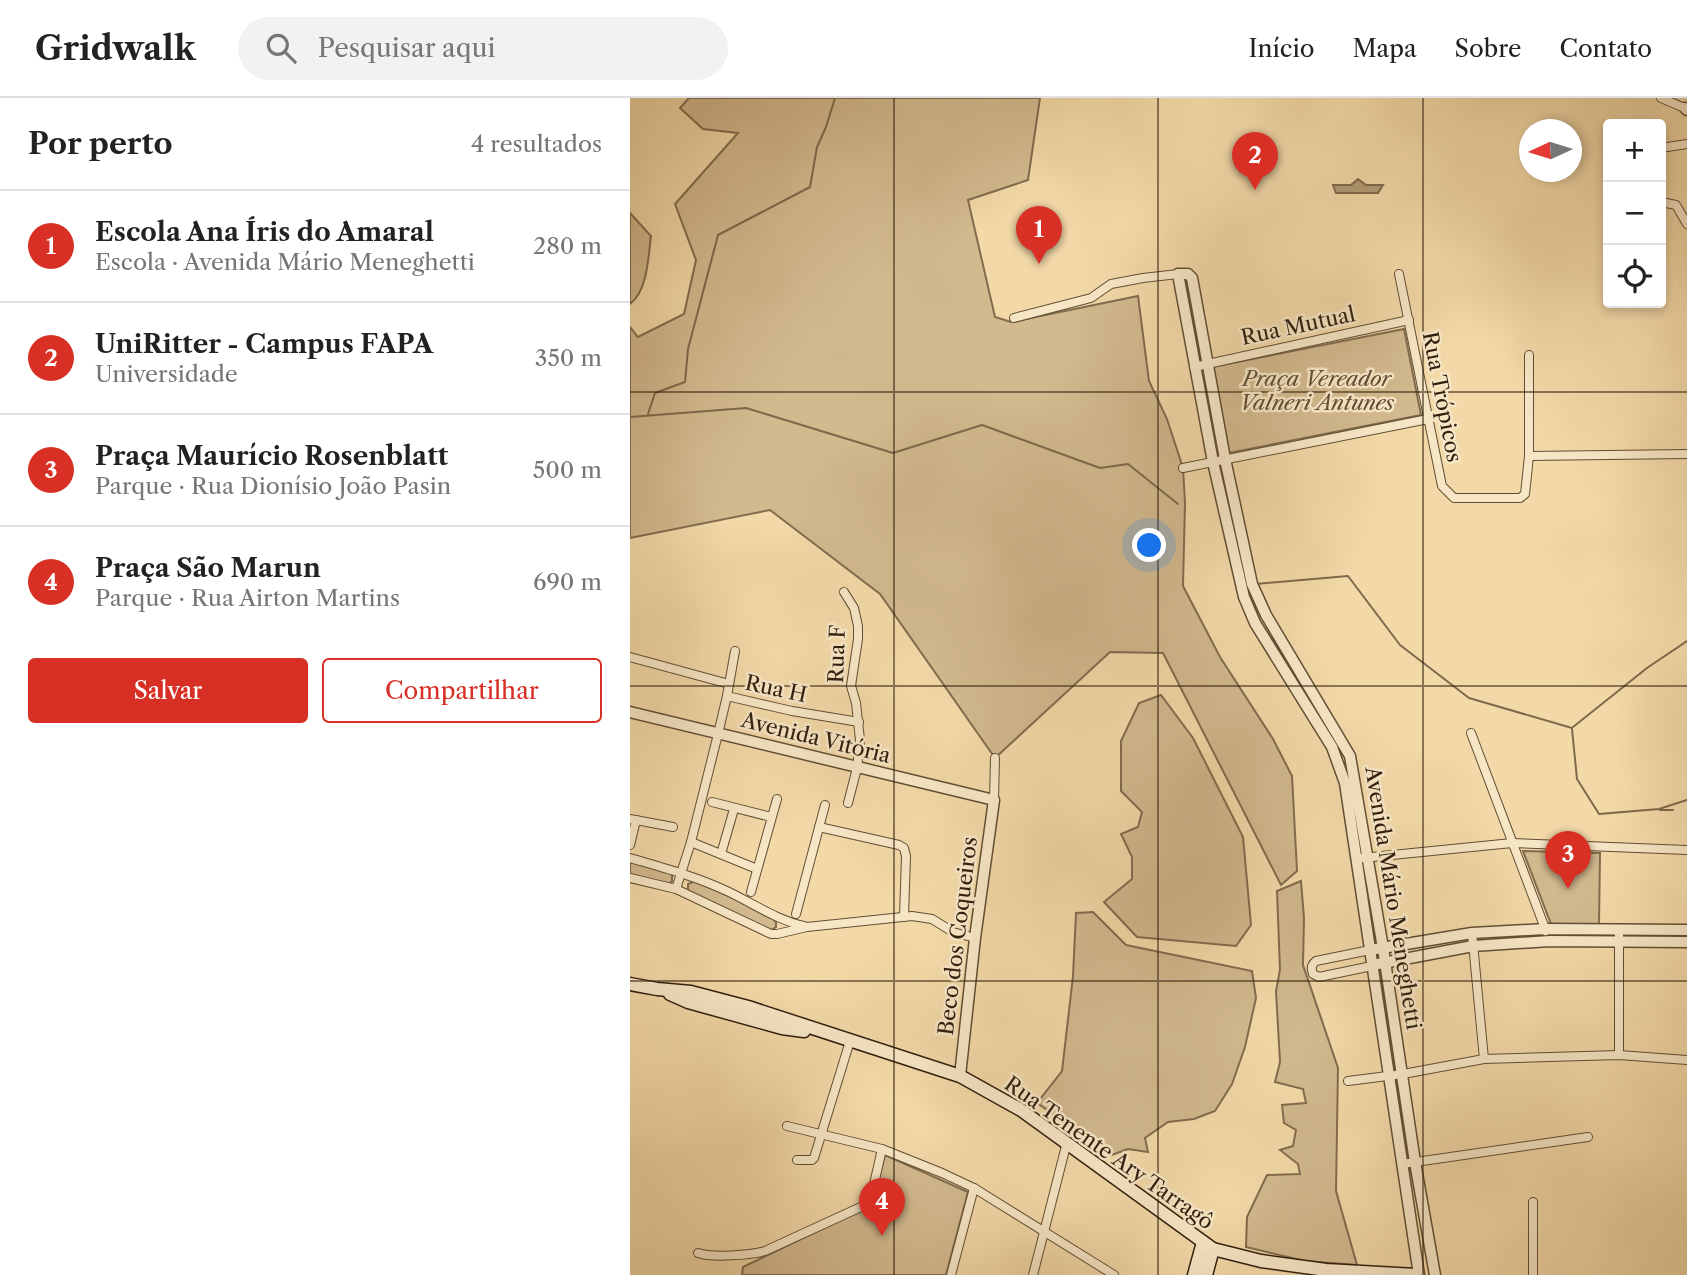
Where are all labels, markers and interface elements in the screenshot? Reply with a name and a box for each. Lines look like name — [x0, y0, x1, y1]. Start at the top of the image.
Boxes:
search box — [238, 17, 728, 80]
text: Gridwalk — [35, 28, 196, 69]
icon: search — [262, 29, 300, 67]
text: Pesquisar aqui — [318, 32, 495, 64]
text: Início — [1248, 34, 1314, 63]
text: Mapa — [1352, 34, 1417, 63]
text: Sobre — [1455, 34, 1521, 63]
text: Contato — [1559, 34, 1652, 63]
north arrow — [1519, 119, 1582, 182]
map controls — [1603, 119, 1666, 308]
button: + — [1603, 119, 1666, 182]
text: Por perto — [28, 125, 173, 162]
text: 4 resultados — [471, 130, 602, 158]
pin: 2 — [1232, 132, 1278, 190]
button: − — [1603, 182, 1666, 245]
pin: 1 — [1016, 206, 1062, 264]
text: Escola Ana Íris do Amaral — [95, 216, 434, 248]
text: 1 — [46, 232, 56, 260]
text: 280 m — [533, 232, 602, 260]
button: locate — [1603, 245, 1666, 308]
text: Escola · Avenida Mário Meneghetti — [95, 248, 475, 276]
street label: Rua Mutual — [1238, 301, 1357, 350]
text: UniRitter - Campus FAPA — [95, 328, 433, 360]
street label: Rua Trópicos — [1418, 330, 1467, 464]
text: 2 — [44, 344, 58, 372]
text: 350 m — [535, 344, 602, 372]
text: Universidade — [95, 360, 238, 388]
park label: Praça Vereador Valneri Antunes — [1240, 366, 1395, 415]
text: Praça Maurício Rosenblatt — [95, 440, 448, 472]
text: 3 — [45, 456, 58, 484]
text: 500 m — [533, 456, 602, 484]
text: Parque · Rua Dionísio João Pasin — [95, 472, 451, 500]
your location — [1132, 528, 1166, 562]
text: Praça São Marun — [95, 552, 321, 584]
text: 4 — [44, 568, 58, 596]
text: 690 m — [533, 568, 602, 596]
text: Parque · Rua Airton Martins — [95, 584, 400, 612]
street label: Rua F — [823, 624, 850, 684]
button: Salvar — [28, 658, 308, 723]
button: Compartilhar — [322, 658, 602, 723]
street label: Rua H — [743, 670, 809, 707]
street label: Avenida Vitória — [738, 707, 894, 768]
street label: Avenida Mário Meneghetti — [1360, 764, 1427, 1031]
pin: 3 — [1545, 831, 1591, 889]
street label: Beco dos Coqueiros — [933, 835, 982, 1037]
street label: Rua Tenente Ary Tarragô — [1000, 1071, 1219, 1234]
pin: 4 — [859, 1178, 905, 1236]

